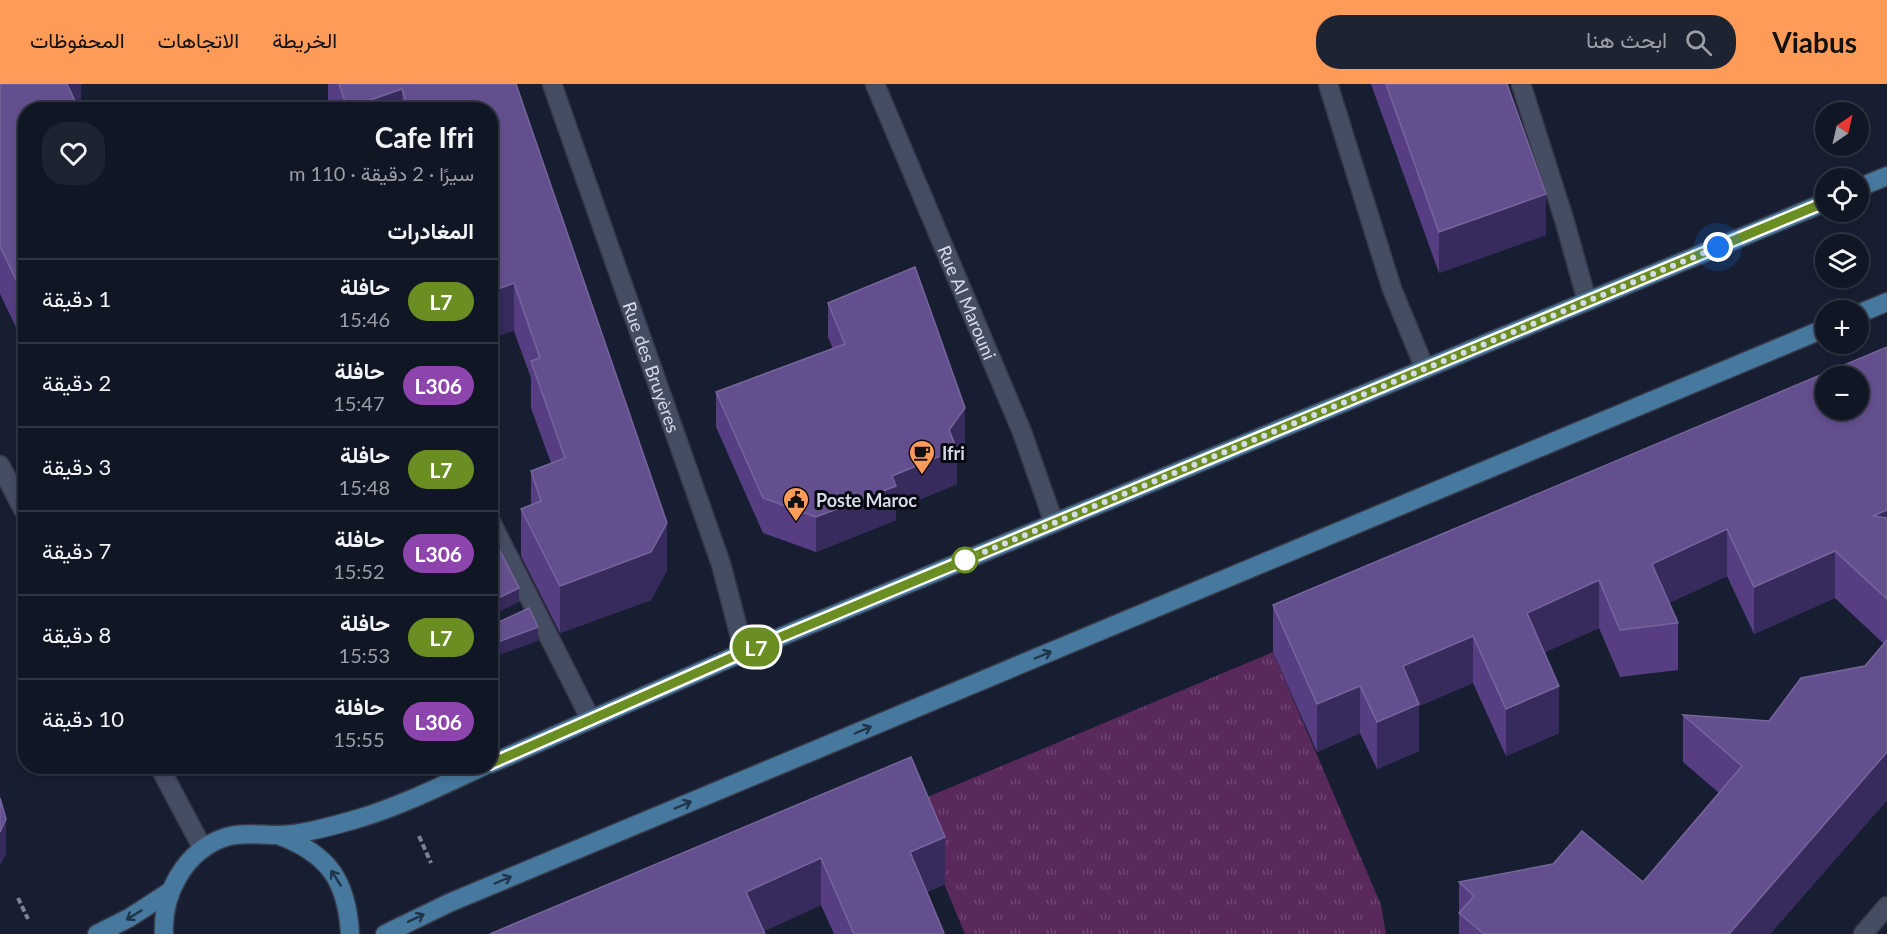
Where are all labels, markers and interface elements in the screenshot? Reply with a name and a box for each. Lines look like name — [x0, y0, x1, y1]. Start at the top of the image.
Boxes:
search box — [1316, 15, 1736, 69]
text: Viabus — [1772, 25, 1857, 59]
text: ابحث هنا — [1586, 26, 1667, 53]
icon: search — [1682, 26, 1715, 59]
text: المحفوظات — [30, 27, 125, 52]
text: الاتجاهات — [158, 27, 239, 52]
text: الخريطة — [272, 27, 337, 52]
north arrow — [1815, 102, 1869, 156]
map controls — [1815, 102, 1869, 420]
text: Cafe Ifri — [375, 120, 474, 154]
button: heart — [42, 122, 105, 185]
text: سيرًا · 2 دقيقة · 110 m — [289, 161, 474, 185]
button: locate — [1815, 168, 1869, 222]
text: المغادرات — [388, 217, 474, 244]
your location — [1703, 232, 1733, 262]
button: layers — [1815, 234, 1869, 288]
street label: Rue Al Marouni — [933, 242, 1001, 363]
text: حافلة — [340, 273, 390, 300]
text: 1 دقيقة — [42, 285, 111, 312]
text: L7 — [429, 289, 453, 314]
street label: Rue des Bruyères — [618, 299, 685, 436]
button: + — [1815, 300, 1869, 354]
text: 15:46 — [339, 307, 390, 331]
text: حافلة — [335, 357, 385, 384]
button: − — [1815, 366, 1869, 420]
text: 2 دقيقة — [42, 369, 111, 396]
text: L306 — [415, 373, 462, 398]
text: 15:47 — [333, 391, 385, 415]
cafe icon: Ifri — [907, 438, 937, 476]
text: حافلة — [340, 441, 390, 468]
place label: Ifri — [942, 442, 965, 464]
text: 3 دقيقة — [42, 453, 111, 480]
text: L7 — [429, 457, 453, 482]
text: 15:48 — [339, 475, 390, 499]
public building icon: Poste Maroc — [781, 485, 811, 523]
place label: Poste Maroc — [816, 489, 917, 511]
text: حافلة — [335, 525, 385, 552]
text: 7 دقيقة — [42, 537, 111, 564]
text: L306 — [415, 541, 462, 566]
unlabelled marker — [952, 547, 978, 573]
text: 15:52 — [333, 559, 385, 583]
text: حافلة — [340, 609, 390, 636]
text: 8 دقيقة — [42, 621, 111, 648]
text: L7 — [429, 625, 453, 650]
line badge: L7 — [729, 628, 783, 666]
text: L7 — [744, 635, 768, 660]
text: 15:53 — [339, 643, 390, 667]
one-way arrow — [1033, 649, 1051, 660]
text: حافلة — [335, 693, 385, 720]
text: 10 دقيقة — [42, 705, 124, 732]
text: L306 — [415, 709, 462, 734]
one-way arrow — [853, 724, 871, 735]
text: 15:55 — [333, 727, 385, 751]
one-way arrow — [673, 799, 691, 810]
one-way arrow — [330, 870, 343, 887]
one-way arrow — [493, 874, 511, 885]
one-way arrow — [126, 909, 143, 921]
one-way arrow — [407, 911, 425, 923]

